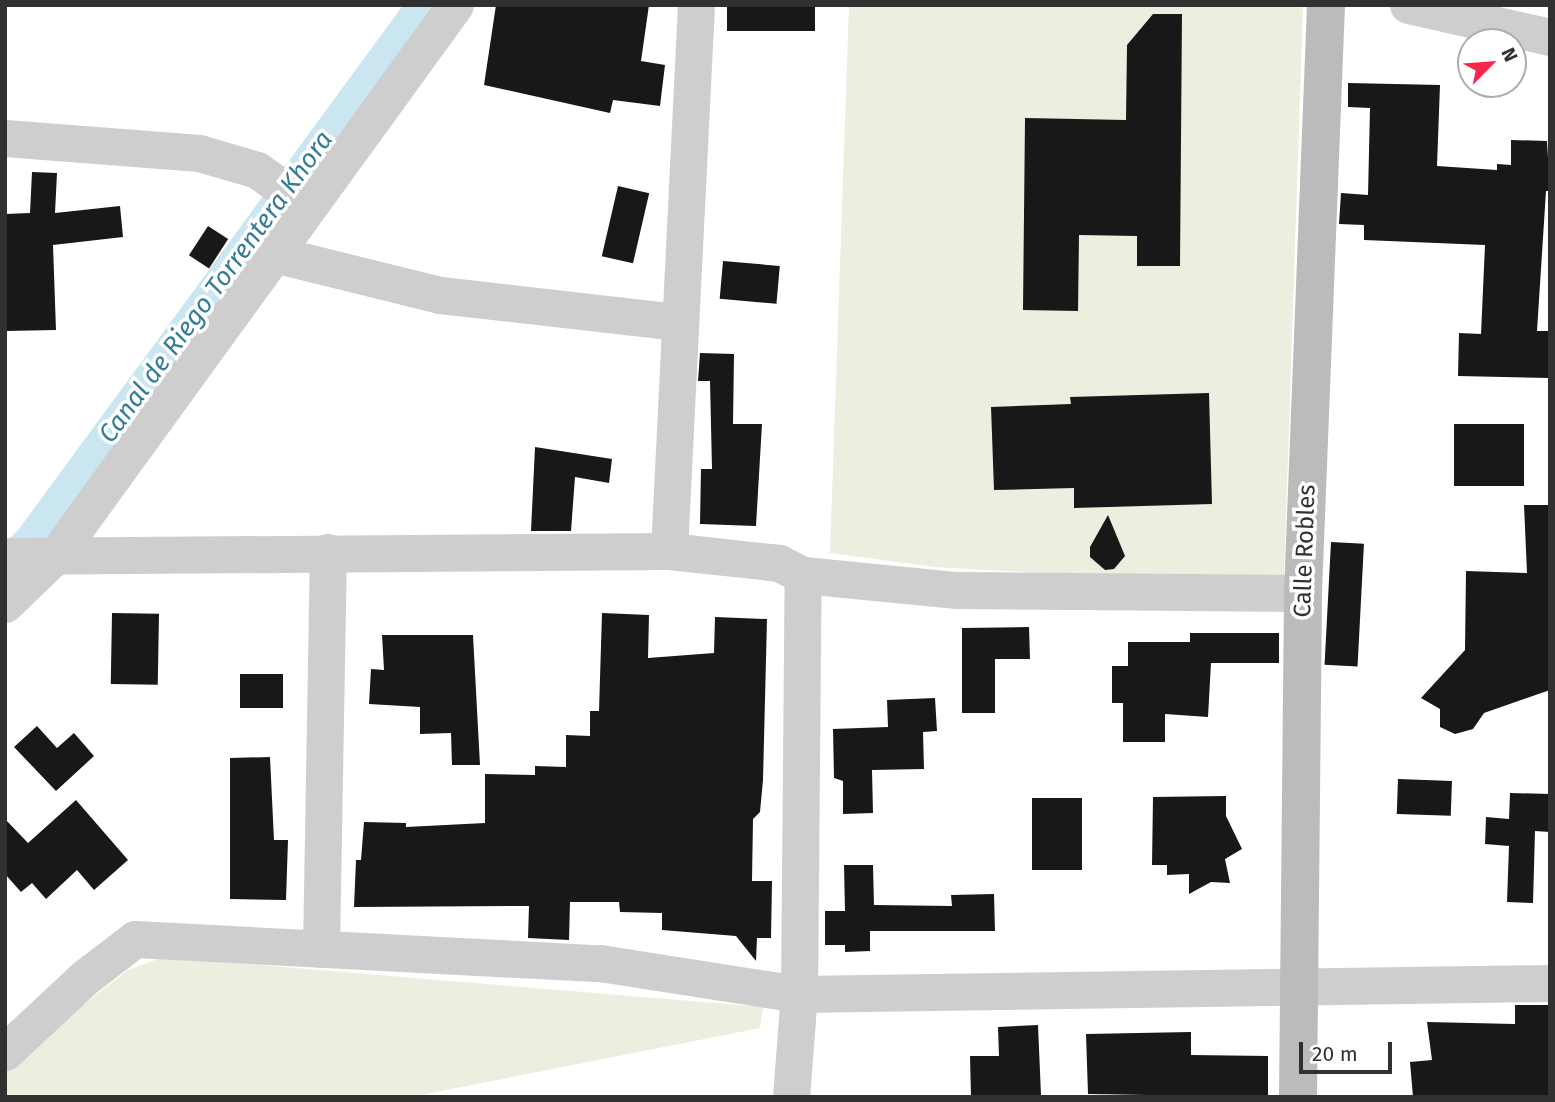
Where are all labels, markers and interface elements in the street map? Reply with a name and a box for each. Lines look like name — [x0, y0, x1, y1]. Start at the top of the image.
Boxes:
north arrow — [1457, 28, 1527, 98]
text: N — [1497, 44, 1523, 65]
water label: Canal de Riego Torrentera Khora — [92, 125, 340, 449]
street label: Calle Robles — [1288, 484, 1322, 618]
scale bar — [1303, 1028, 1396, 1072]
text: 20 m — [1312, 1041, 1358, 1067]

